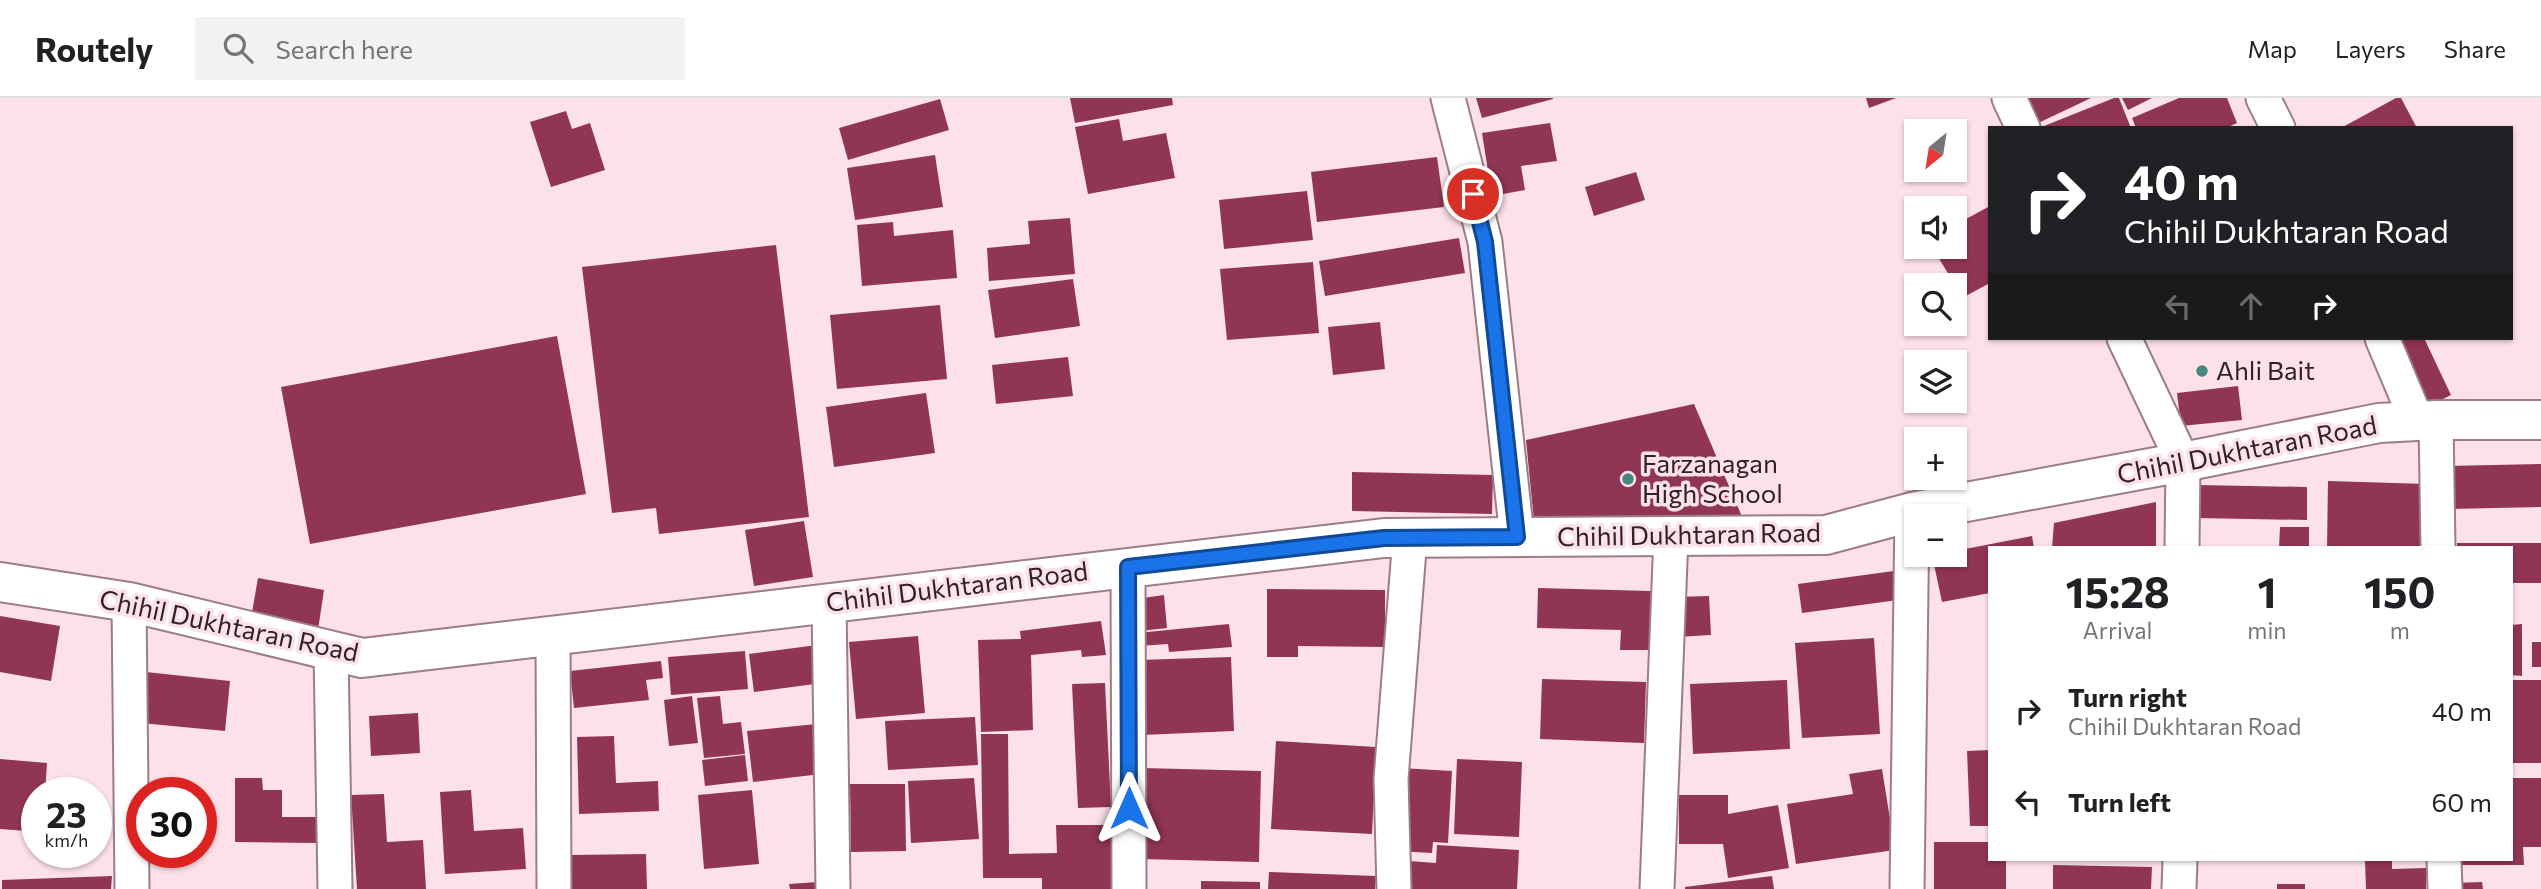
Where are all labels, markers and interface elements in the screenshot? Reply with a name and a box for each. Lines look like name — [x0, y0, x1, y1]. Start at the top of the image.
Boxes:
search box — [195, 17, 685, 80]
text: Routely — [35, 28, 153, 69]
icon: search — [219, 29, 257, 67]
text: Search here — [275, 33, 413, 64]
text: Map — [2248, 34, 2297, 63]
text: Layers — [2335, 34, 2406, 63]
text: Share — [2444, 34, 2506, 63]
north arrow — [1904, 119, 1967, 182]
map controls — [1904, 119, 1967, 567]
text: 40 m — [2124, 150, 2239, 210]
icon: right — [2009, 154, 2100, 245]
pin — [1443, 164, 1503, 224]
icon: arrive — [1454, 175, 1492, 213]
button: sound — [1904, 196, 1967, 259]
text: Chihil Dukhtaran Road — [2124, 210, 2449, 250]
button: search — [1904, 273, 1967, 336]
icon: left — [2159, 287, 2197, 325]
icon: ahead — [2232, 287, 2270, 325]
icon: right — [2305, 287, 2343, 325]
button: layers — [1904, 350, 1967, 413]
place label: Ahli Bait — [2216, 354, 2315, 385]
marker: Ahli Bait — [2194, 363, 2210, 379]
street label: Chihil Dukhtaran Road — [2114, 408, 2379, 489]
button: + — [1904, 427, 1967, 490]
place label: Farzanagan High School — [1642, 447, 1783, 508]
marker: Farzanagan High School — [1620, 471, 1636, 487]
button: − — [1904, 504, 1967, 567]
street label: Chihil Dukhtaran Road — [1557, 516, 1821, 551]
street label: Chihil Dukhtaran Road — [824, 554, 1090, 617]
text: 15:28 — [2066, 565, 2170, 617]
text: 1 — [2257, 565, 2276, 617]
text: 150 — [2364, 565, 2435, 617]
street label: Chihil Dukhtaran Road — [97, 582, 362, 667]
text: Arrival — [2083, 616, 2152, 644]
text: min — [2247, 616, 2286, 644]
text: m — [2390, 616, 2410, 644]
text: Turn right — [2068, 681, 2187, 712]
icon: right — [2009, 692, 2047, 730]
text: 40 m — [2432, 695, 2492, 726]
text: Chihil Dukhtaran Road — [2068, 712, 2301, 740]
position arrow — [1092, 771, 1166, 845]
speed limit sign: 30 — [126, 777, 217, 868]
icon: left — [2009, 783, 2047, 821]
text: Turn left — [2068, 786, 2171, 817]
text: 60 m — [2432, 786, 2492, 817]
text: 23 — [46, 792, 87, 835]
text: km/h — [45, 829, 88, 851]

